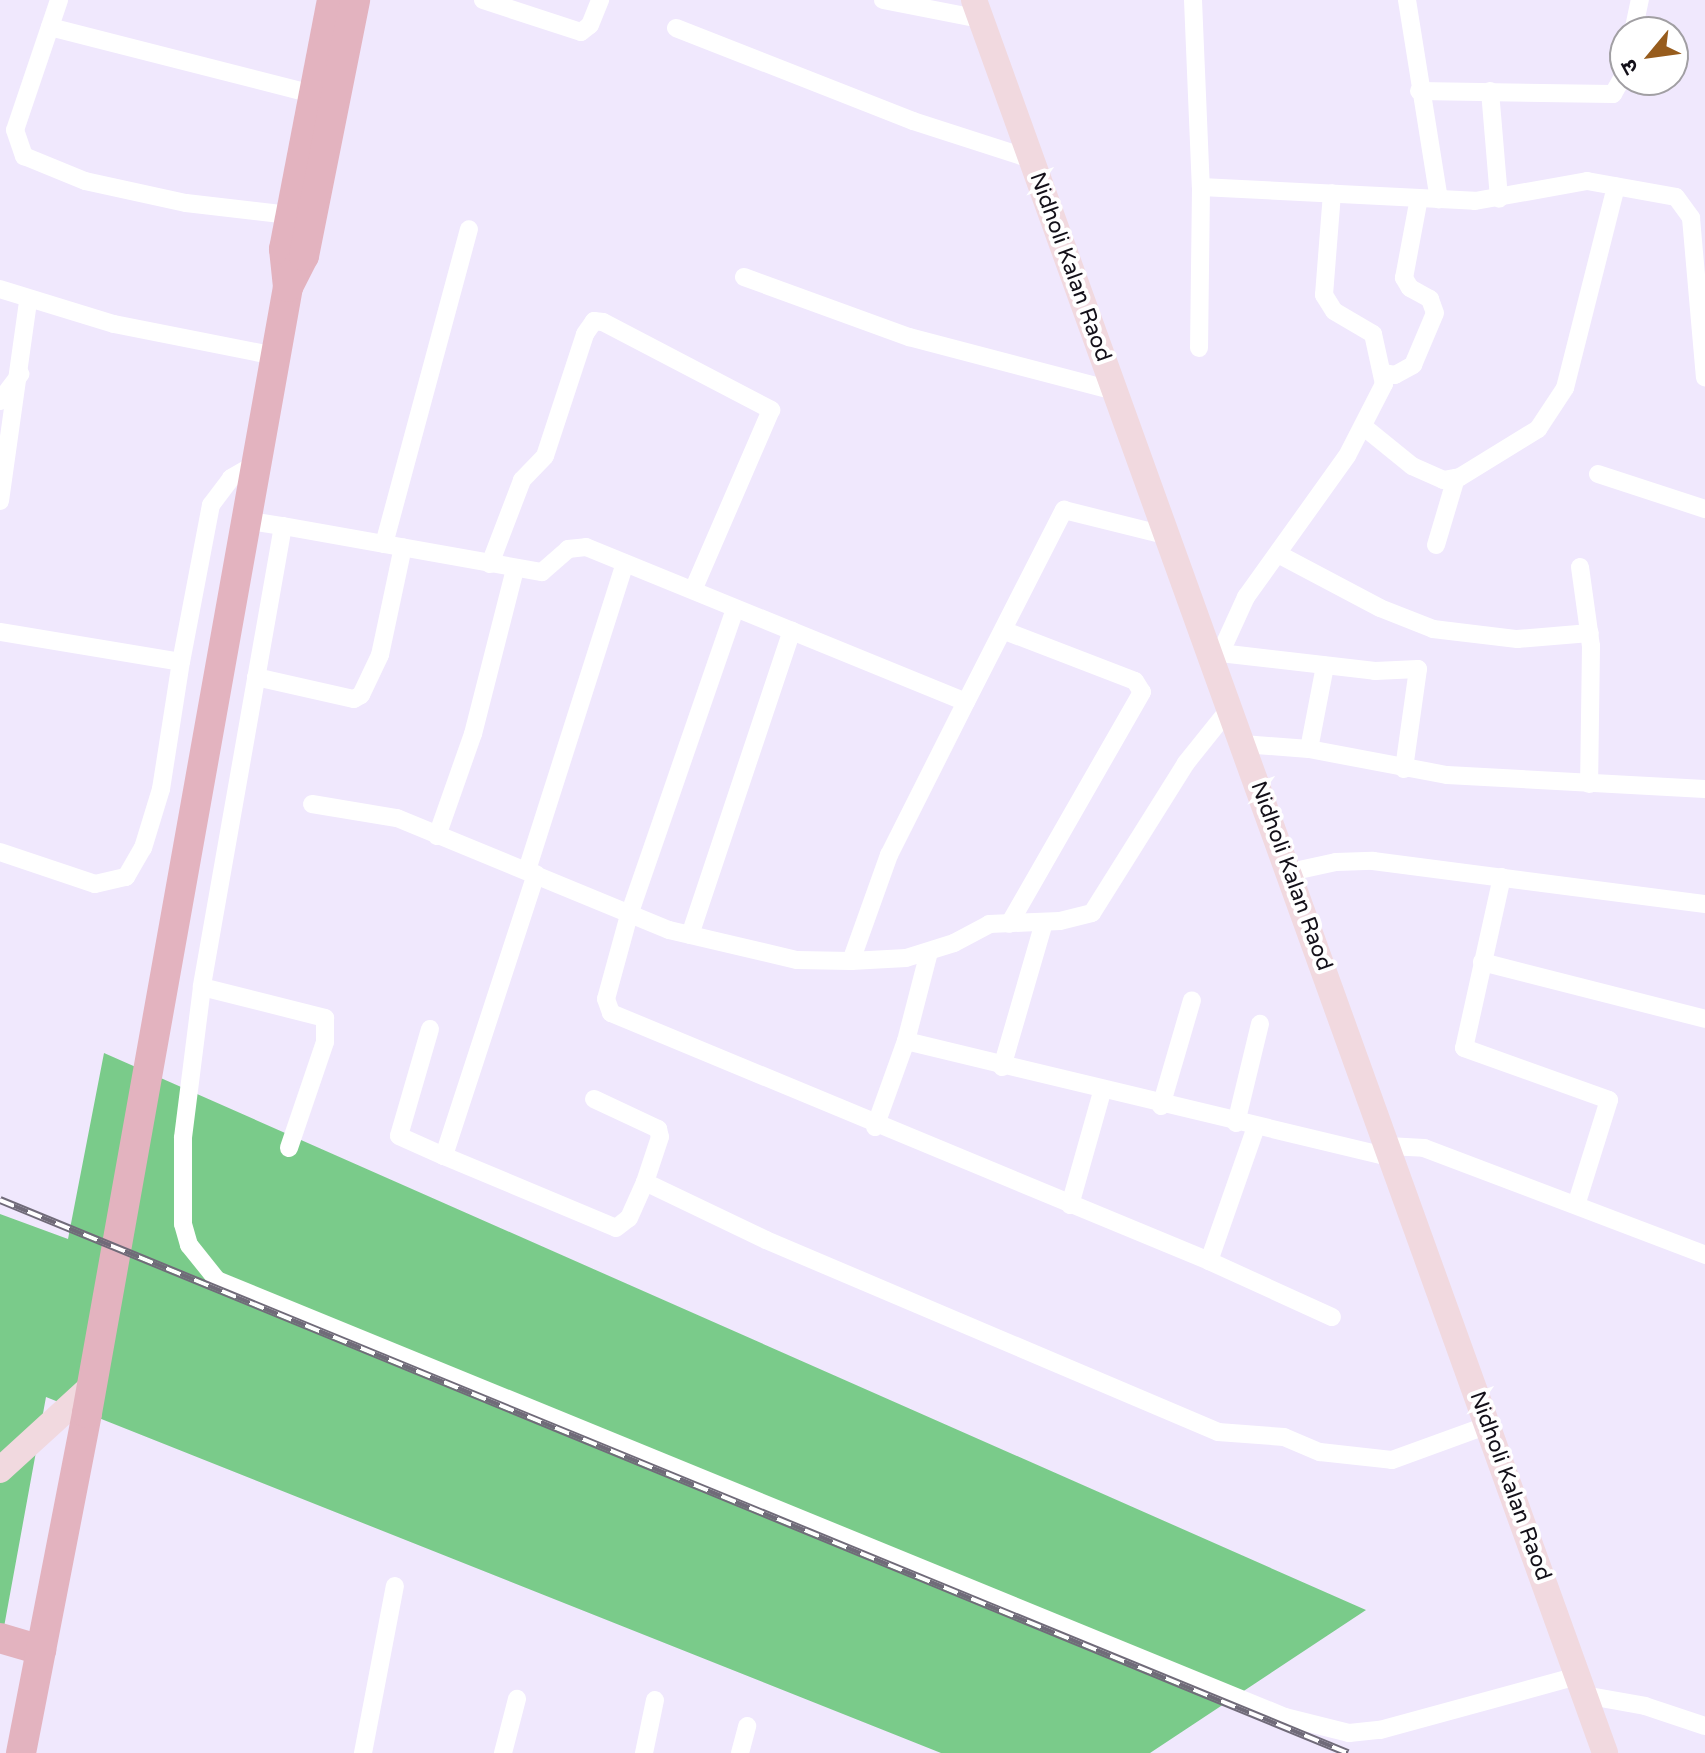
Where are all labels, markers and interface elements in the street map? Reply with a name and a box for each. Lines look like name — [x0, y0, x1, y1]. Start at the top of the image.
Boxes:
north arrow — [1609, 16, 1689, 96]
text: उ — [1615, 55, 1644, 79]
street label: Nidholi Kalan Raod — [1023, 169, 1117, 365]
street label: Nidholi Kalan Raod — [1244, 778, 1338, 974]
street label: Nidholi Kalan Raod — [1463, 1388, 1557, 1584]

